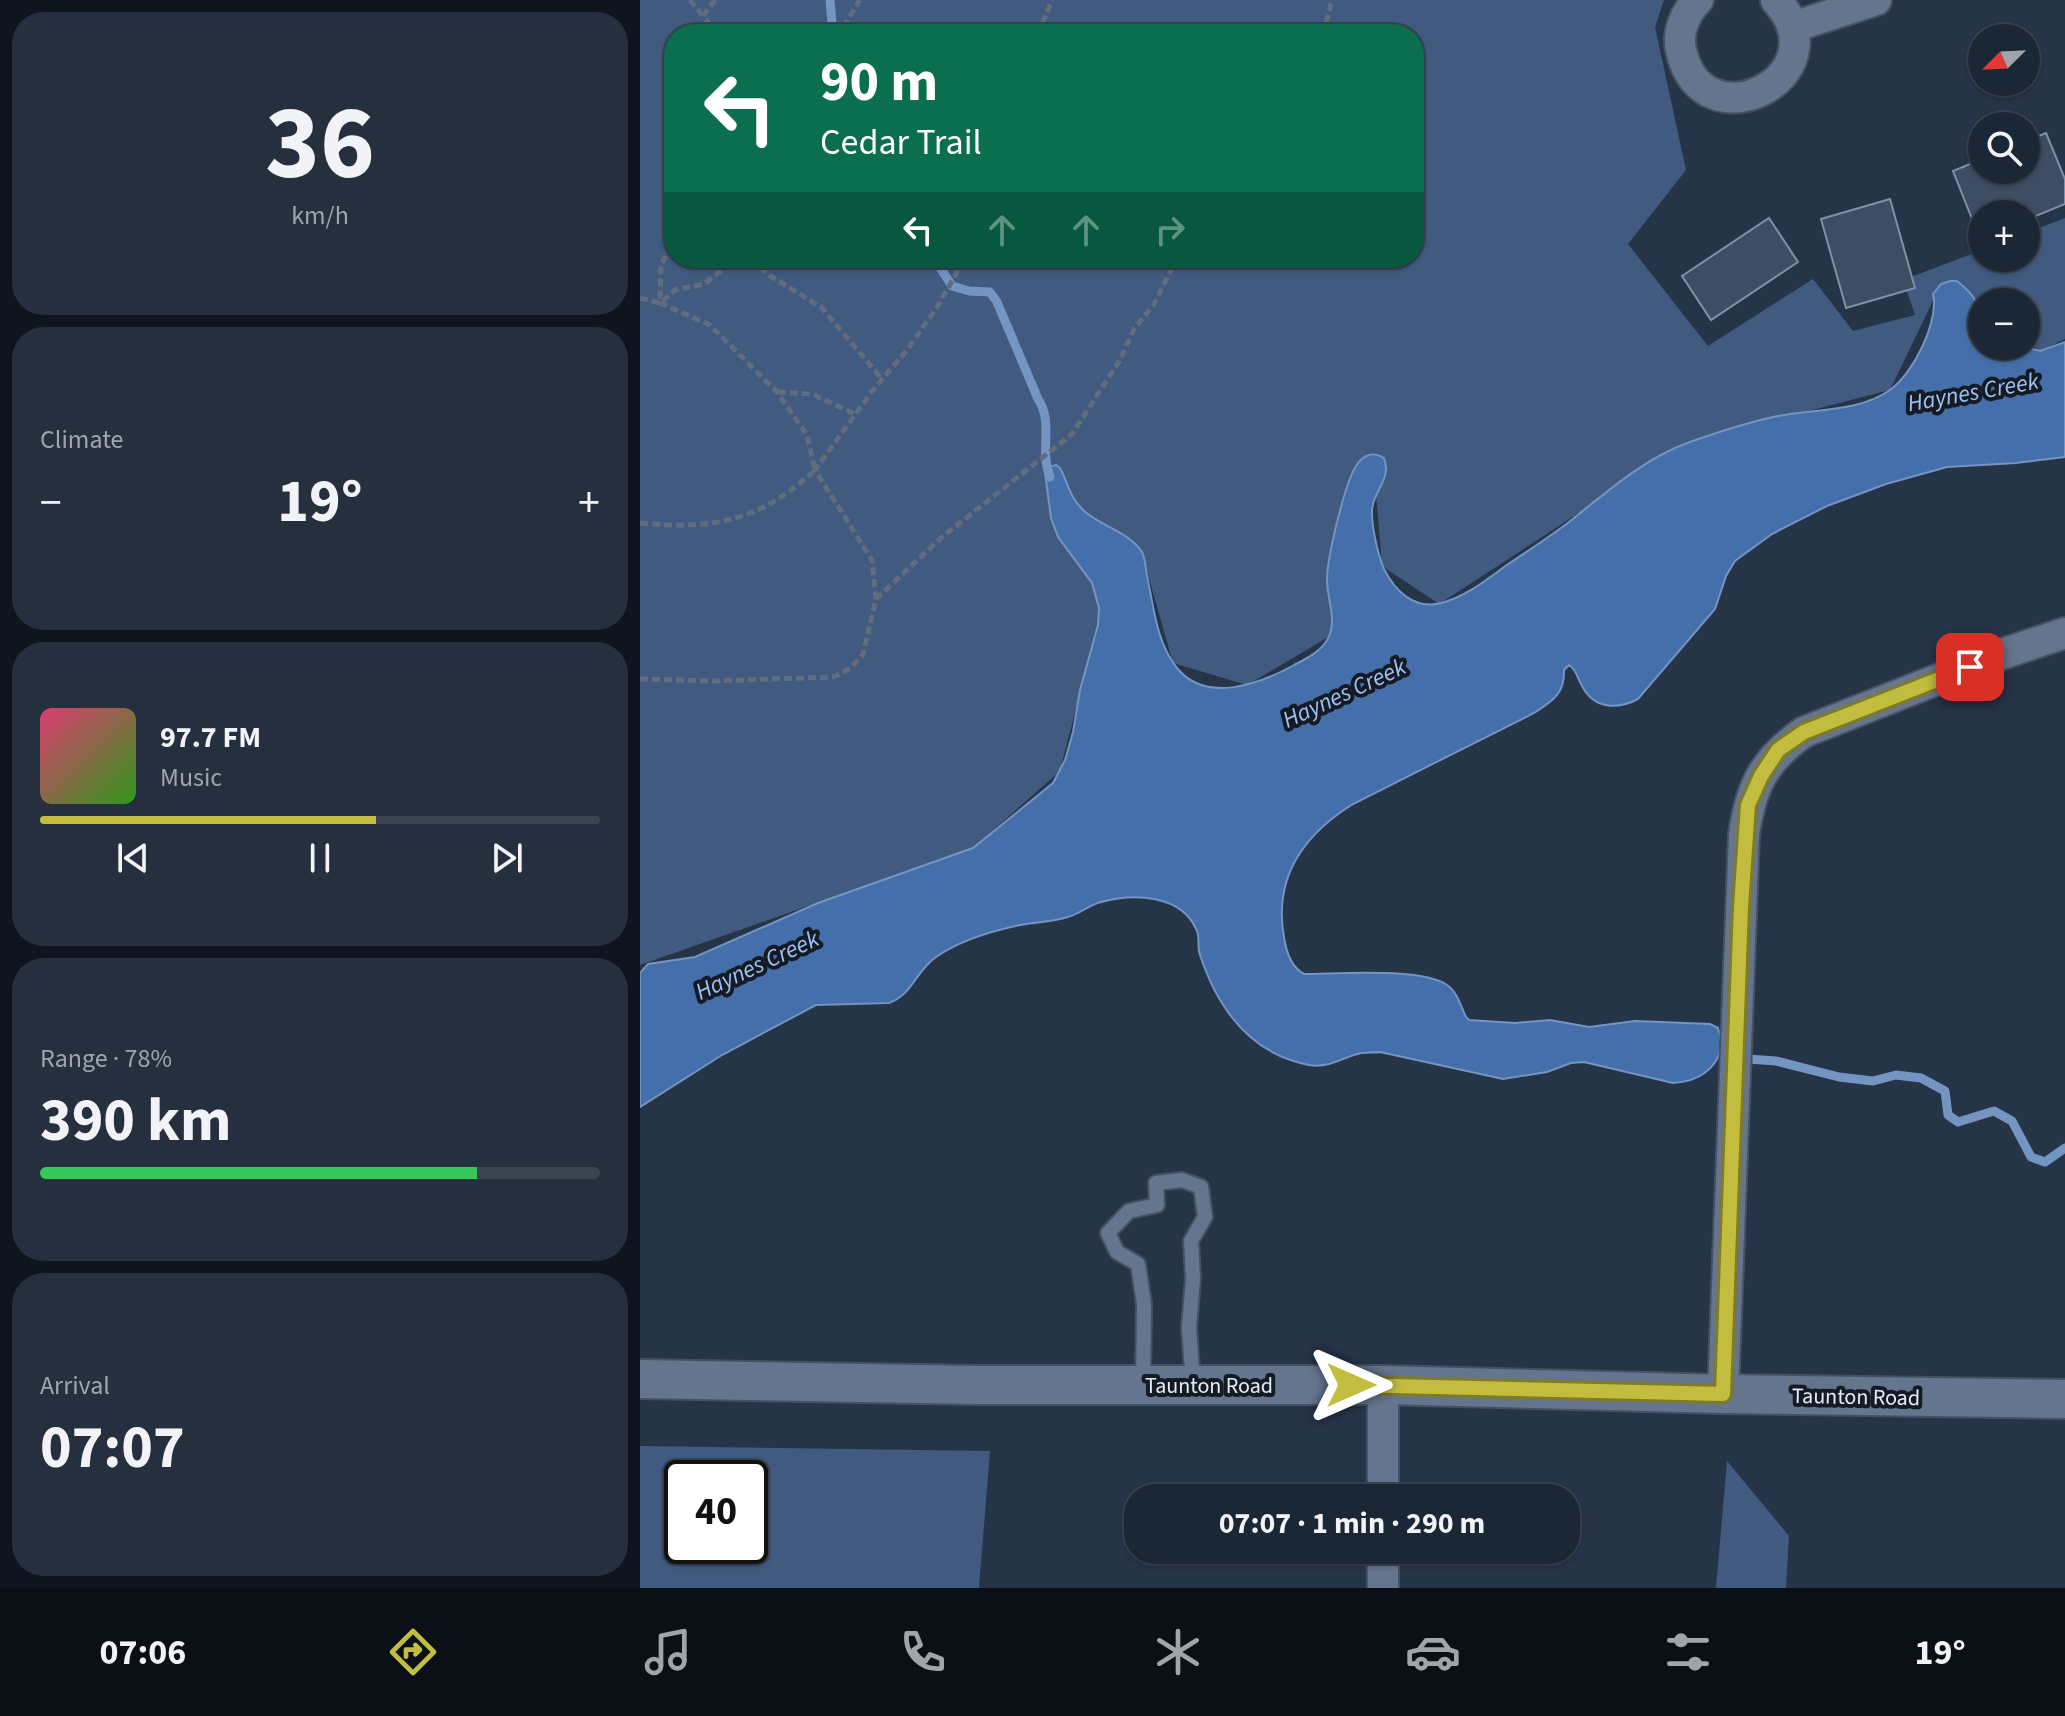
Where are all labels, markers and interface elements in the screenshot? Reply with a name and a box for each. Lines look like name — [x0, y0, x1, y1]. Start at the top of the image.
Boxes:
north arrow — [1968, 24, 2040, 96]
map controls — [1968, 24, 2040, 360]
text: 90 m — [820, 43, 938, 122]
icon: left — [688, 56, 792, 160]
text: 36 — [265, 71, 375, 219]
button: search — [1968, 112, 2040, 184]
text: Cedar Trail — [820, 117, 982, 168]
text: km/h — [291, 197, 349, 234]
button: + — [1968, 200, 2040, 272]
icon: left — [896, 208, 940, 252]
icon: ahead — [980, 208, 1024, 252]
icon: ahead — [1064, 208, 1108, 252]
icon: right — [1148, 208, 1192, 252]
button: − — [1968, 288, 2040, 360]
water label: Haynes Creek — [1905, 364, 2042, 421]
text: Climate — [40, 421, 124, 458]
text: 19° — [277, 460, 363, 545]
text: − — [40, 472, 62, 535]
text: + — [578, 472, 600, 535]
pin — [1936, 633, 2004, 701]
icon: arrive — [1948, 645, 1992, 689]
water label: Haynes Creek — [1277, 649, 1412, 737]
text: 97.7 FM — [160, 716, 261, 759]
text: Music — [160, 759, 222, 796]
icon: previous — [111, 836, 155, 880]
icon: pause — [298, 836, 342, 880]
icon: next — [485, 836, 529, 880]
water label: Haynes Creek — [690, 921, 825, 1009]
text: Range · 78% — [40, 1040, 172, 1077]
text: 390 km — [40, 1079, 231, 1164]
position arrow — [1309, 1343, 1393, 1427]
text: Arrival — [40, 1367, 110, 1404]
street label: Taunton Road — [1145, 1370, 1273, 1402]
street label: Taunton Road — [1792, 1380, 1920, 1414]
text: 07:07 — [40, 1406, 185, 1491]
speed limit sign: 40 — [664, 1460, 768, 1564]
text: 07:07 · 1 min · 290 m — [1219, 1502, 1485, 1545]
icon: directions — [385, 1624, 441, 1680]
icon: music — [640, 1624, 696, 1680]
icon: phone — [895, 1624, 951, 1680]
icon: climate — [1150, 1624, 1206, 1680]
icon: car — [1405, 1624, 1461, 1680]
icon: filters — [1660, 1624, 1716, 1680]
text: 07:06 — [99, 1627, 186, 1678]
text: 19° — [1914, 1627, 1966, 1678]

